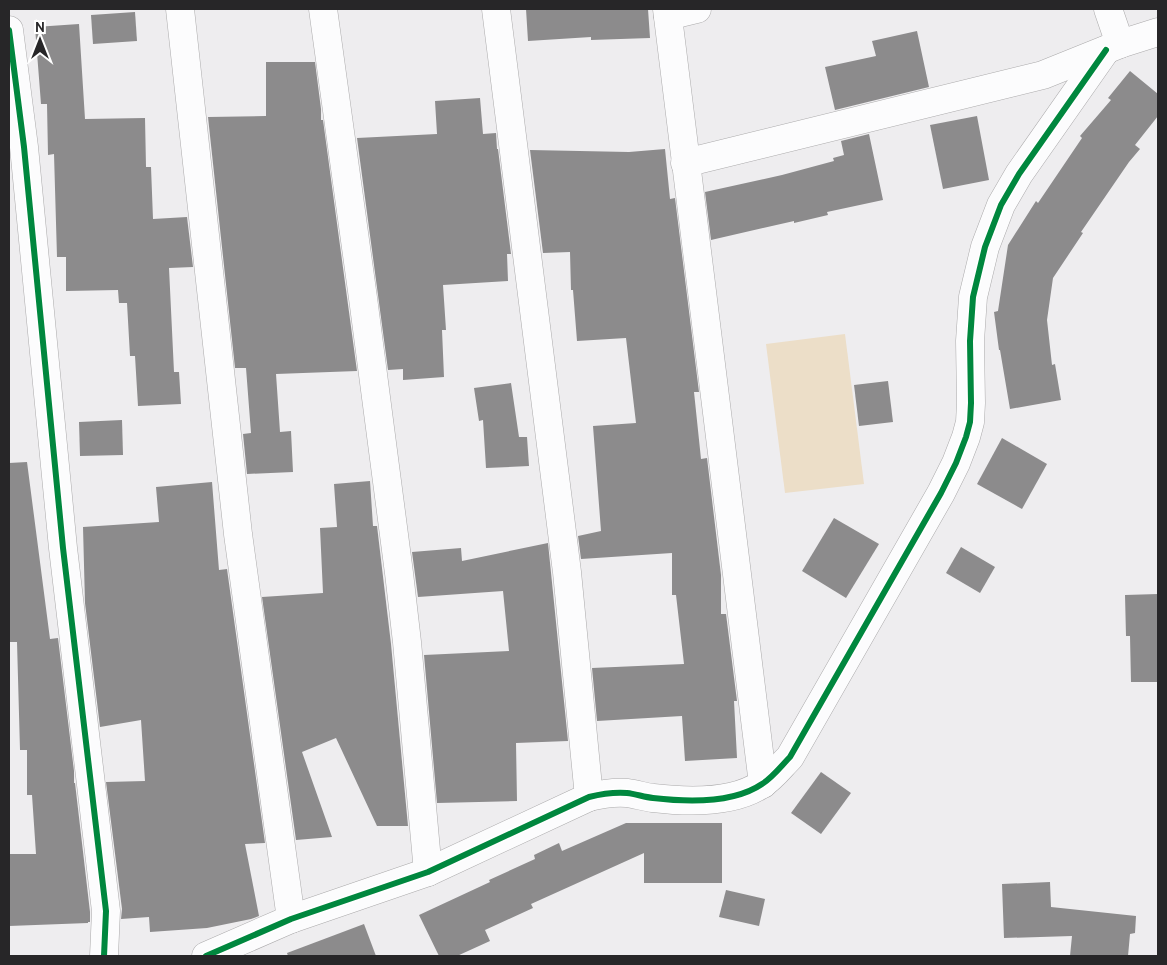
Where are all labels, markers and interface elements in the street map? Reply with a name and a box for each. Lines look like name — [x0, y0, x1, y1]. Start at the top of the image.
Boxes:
north arrow — [15, 15, 65, 65]
text: N — [35, 18, 45, 36]

